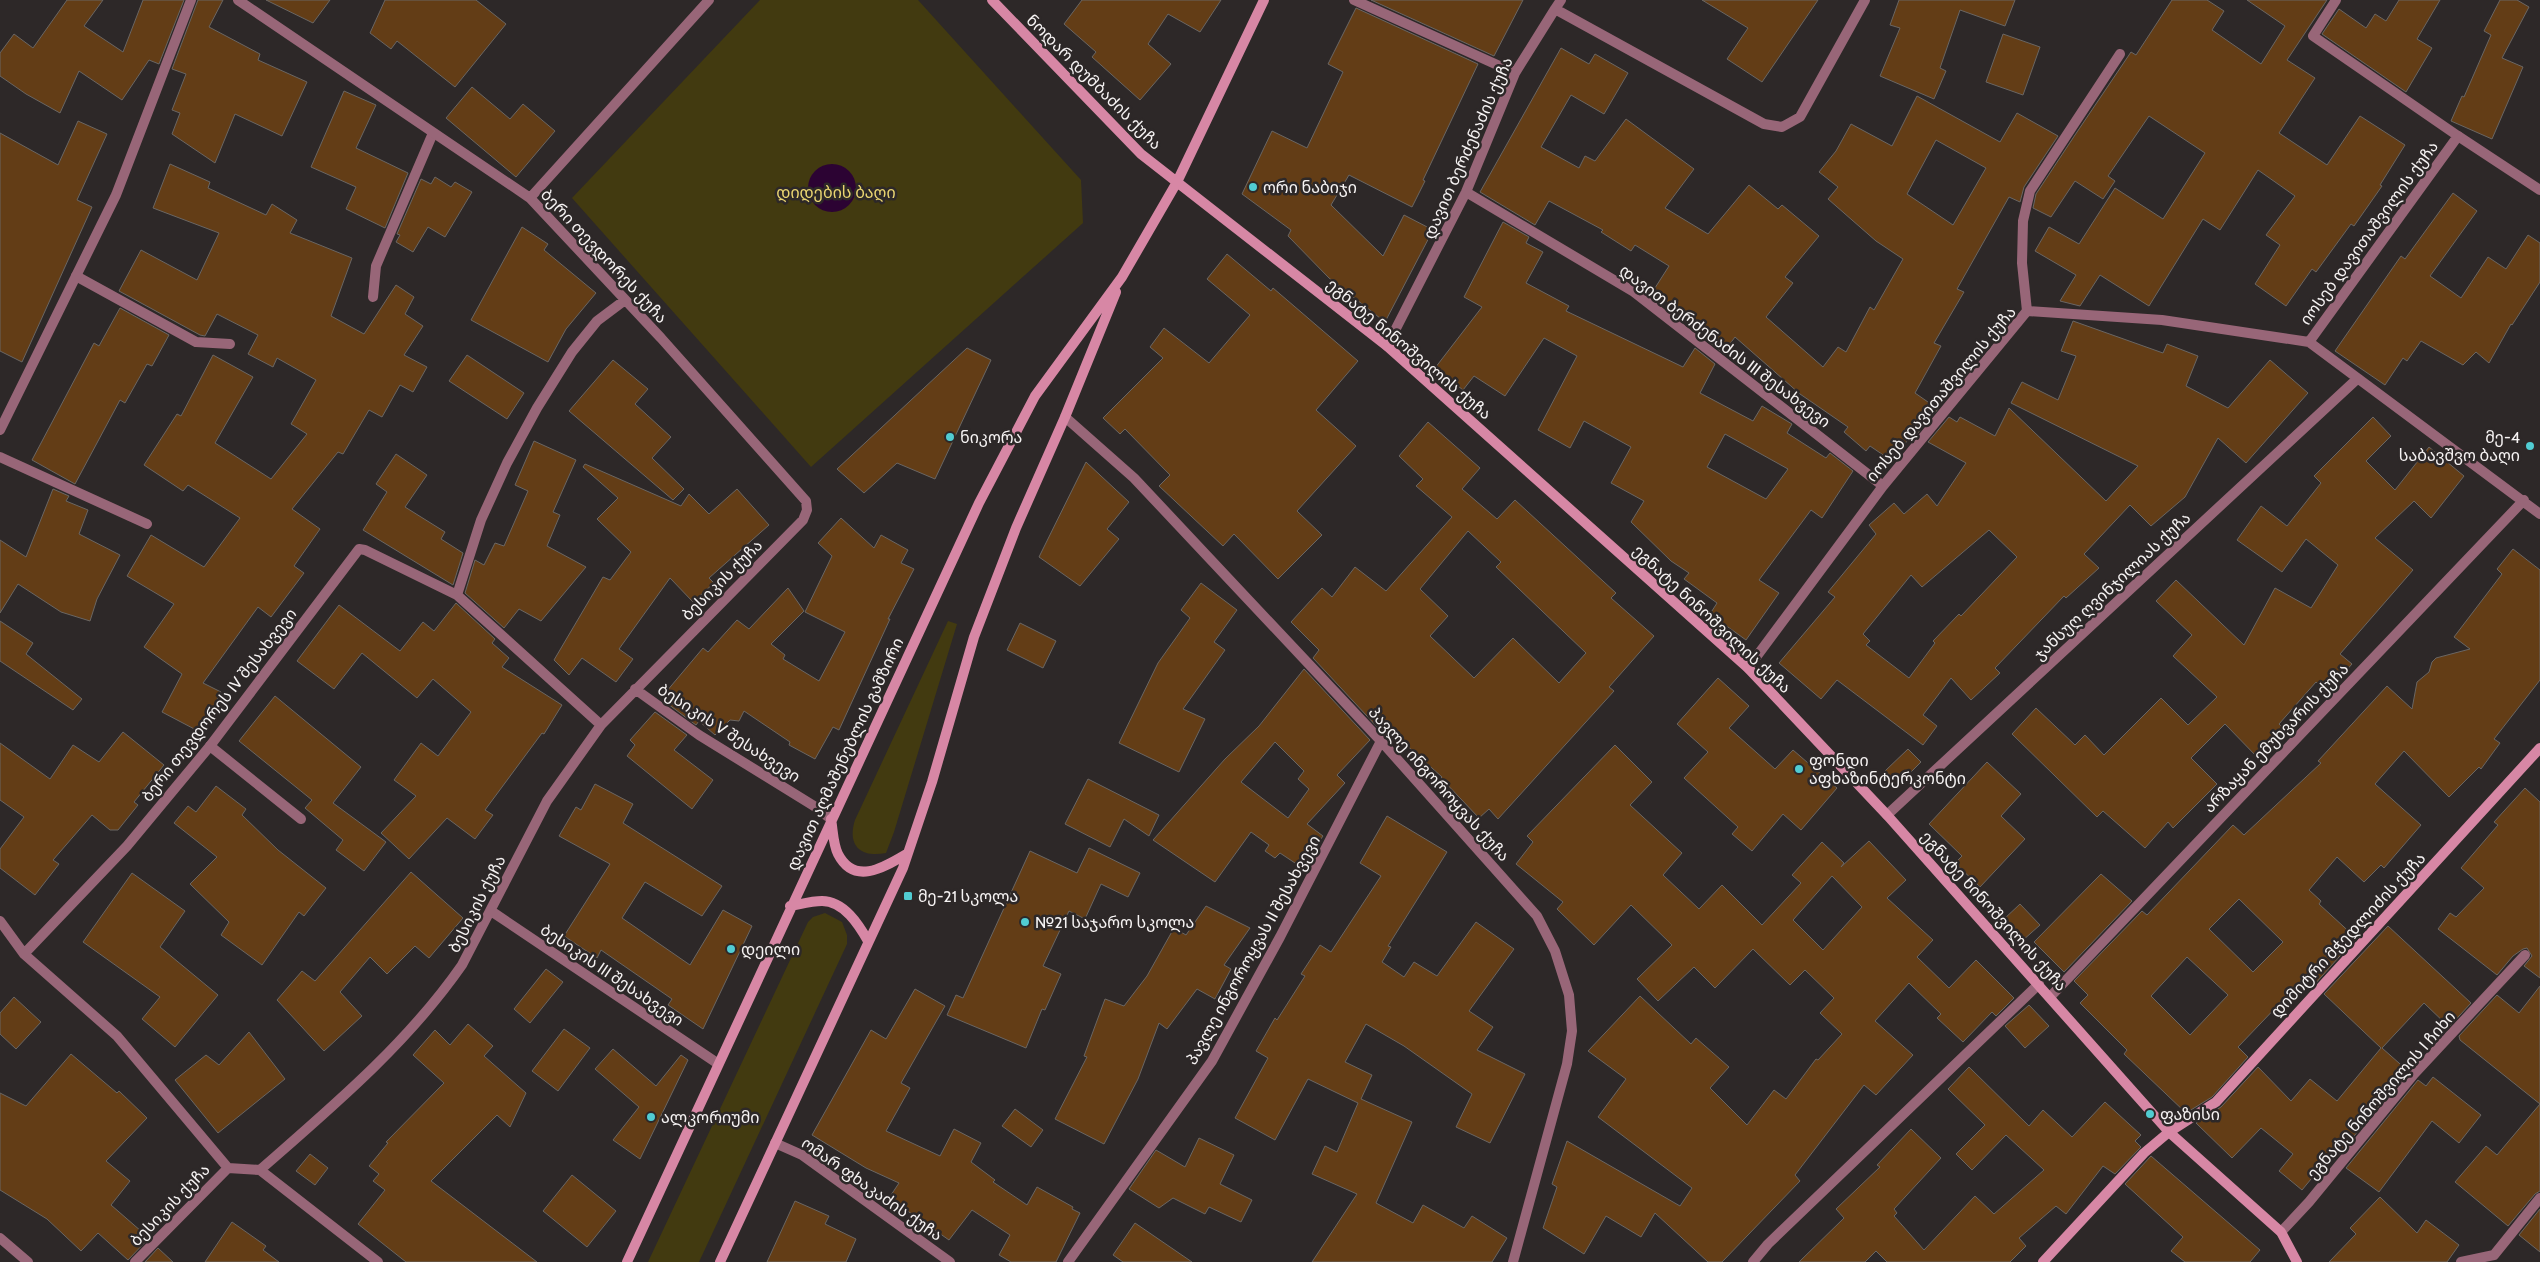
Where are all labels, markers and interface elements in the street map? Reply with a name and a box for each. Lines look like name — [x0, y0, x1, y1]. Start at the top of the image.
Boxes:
street label: ნოდარ დუმბაძის ქუჩა — [1022, 11, 1165, 154]
street label: დავით ბერძენაძის ქუჩა — [1419, 54, 1518, 242]
street label: იოსებ დავითაშვილის ქუჩა — [2296, 137, 2443, 329]
place label: ორი ნაბიჯი — [1263, 178, 1357, 197]
marker: ორი ნაბიჯი — [1247, 181, 1259, 193]
park label: დიდების ბაღი — [776, 183, 896, 203]
street label: ბერი თევდორეს ქუჩა — [536, 185, 671, 328]
street label: დავით ბერძენაძის III შესახვევი — [1615, 260, 1834, 432]
street label: ეგნატე ნინოშვილის ქუჩა — [1322, 275, 1495, 424]
street label: იოსებ დავითაშვილის ქუჩა — [1862, 303, 2021, 486]
place label: ნიკორა — [960, 428, 1022, 447]
place label: მე-4 საბავშვო ბაღი — [2399, 428, 2520, 465]
marker: ნიკორა — [944, 431, 956, 443]
marker: მე-4 საბავშვო ბაღი — [2524, 440, 2536, 452]
street label: ჯანსუღ ღვინჯილიას ქუჩა — [2030, 508, 2195, 665]
street label: ბესიკის ქუჩა — [678, 536, 766, 624]
street label: ეგნატე ნინოშვილის ქუჩა — [1629, 541, 1795, 698]
street label: ბერი თევდორეს IV შესახვევი — [138, 604, 301, 806]
street label: დავით აღმაშენებლის გამზირი — [783, 635, 908, 874]
street label: არზაყან ემუხვარის ქუჩა — [2200, 659, 2352, 817]
street label: ბესიკის V შესახვევი — [654, 680, 804, 786]
street label: პავლე ინგოროყვას ქუჩა — [1364, 703, 1513, 866]
place label: ფონდი აფხაზინტერკონტი — [1809, 751, 1966, 788]
marker: ფონდი აფხაზინტერკონტი — [1793, 763, 1805, 775]
street label: ეგნატე ნინოშვილის ქუჩა — [1916, 827, 2071, 996]
street label: პავლე ინგოროყვას II შესახვევი — [1182, 832, 1325, 1069]
street label: დიმიტრი მჭედლიძის ქუჩა — [2266, 849, 2430, 1022]
street label: ბესიკის ქუჩა — [444, 852, 510, 956]
place label: მე-21 სკოლა — [918, 887, 1018, 907]
marker: მე-21 სკოლა — [902, 890, 914, 902]
place label: №21 საჯარო სკოლა — [1035, 913, 1194, 933]
marker: №21 საჯარო სკოლა — [1019, 916, 1031, 928]
street label: ბესიკის III შესახვევი — [537, 920, 687, 1030]
place label: დეილი — [741, 940, 800, 960]
marker: დეილი — [725, 943, 737, 955]
street label: ეგნატე ნინოშვილის I ჩიხი — [2303, 1007, 2460, 1184]
place label: ფაზისი — [2160, 1105, 2220, 1124]
place label: ალკორიუმი — [661, 1108, 760, 1128]
marker: ფაზისი — [2144, 1108, 2156, 1120]
marker: ალკორიუმი — [645, 1111, 657, 1123]
street label: ომარ ფხაკაძის ქუჩა — [798, 1133, 946, 1245]
street label: ბესიკის ქუჩა — [126, 1160, 214, 1250]

